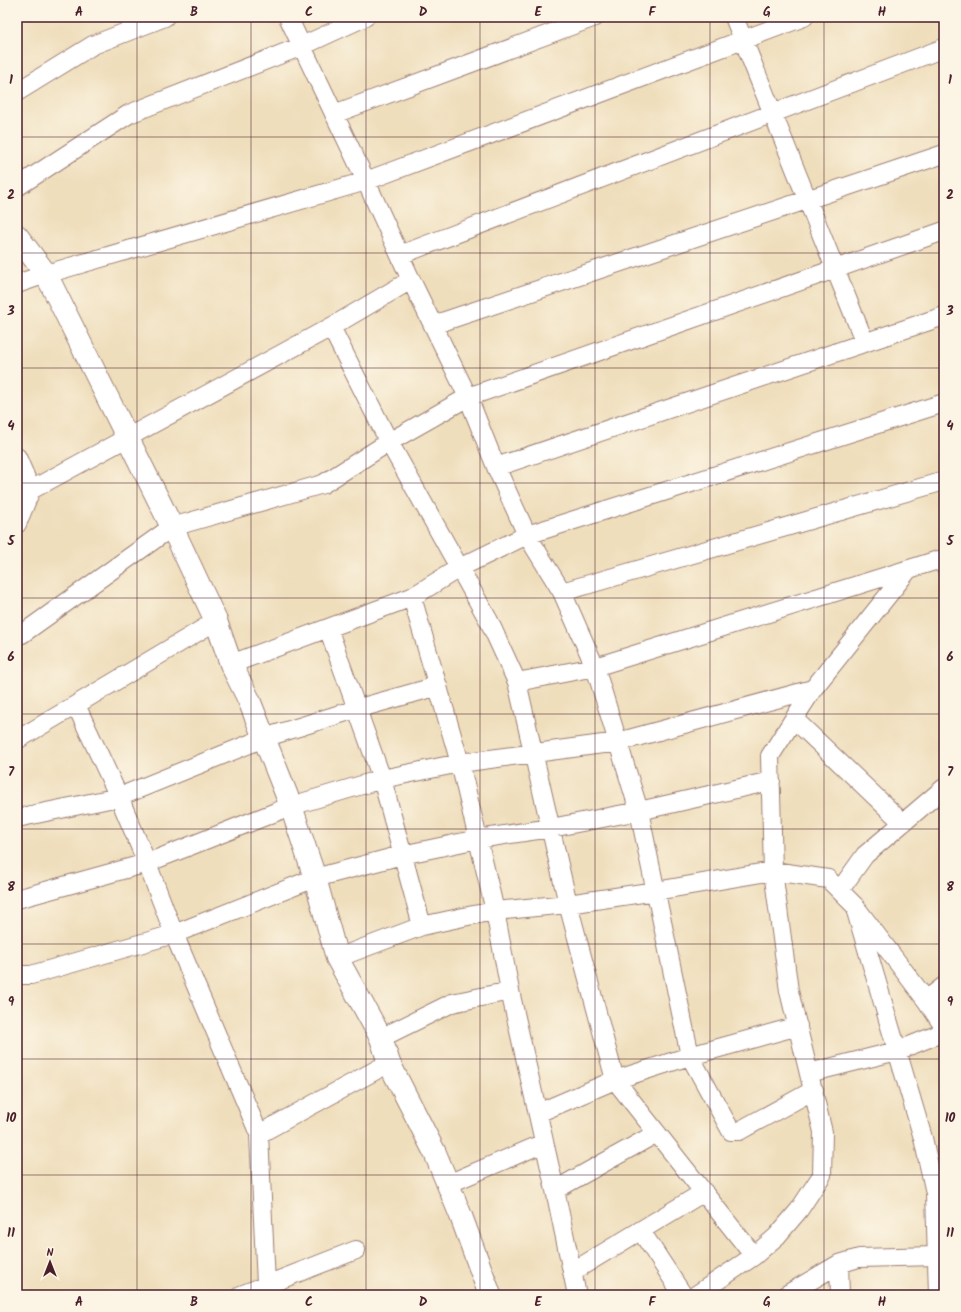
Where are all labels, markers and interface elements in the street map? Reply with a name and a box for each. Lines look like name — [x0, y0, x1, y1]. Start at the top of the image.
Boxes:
text: A — [75, 2, 83, 23]
text: B — [190, 2, 198, 23]
text: C — [305, 2, 313, 23]
text: D — [419, 2, 428, 23]
text: E — [534, 2, 542, 23]
text: F — [648, 2, 656, 23]
text: G — [763, 2, 771, 23]
text: H — [878, 2, 887, 23]
text: 1 — [9, 70, 13, 91]
text: 1 — [948, 70, 952, 91]
text: 2 — [7, 185, 15, 206]
text: 2 — [946, 185, 954, 206]
text: 3 — [6, 301, 15, 322]
text: 3 — [945, 301, 954, 322]
text: 4 — [7, 416, 15, 437]
text: 4 — [946, 416, 954, 437]
text: 5 — [7, 531, 16, 552]
text: 5 — [946, 531, 955, 552]
text: 6 — [7, 647, 15, 668]
text: 6 — [946, 647, 954, 668]
text: 7 — [8, 762, 15, 783]
text: 7 — [947, 762, 954, 783]
text: 8 — [7, 877, 15, 898]
text: 8 — [946, 877, 954, 898]
text: 9 — [8, 992, 15, 1013]
text: 9 — [947, 992, 954, 1013]
text: 10 — [6, 1108, 17, 1129]
text: 10 — [945, 1108, 956, 1129]
text: 11 — [7, 1223, 15, 1244]
text: 11 — [946, 1223, 954, 1244]
north arrow — [30, 1242, 70, 1282]
text: N — [47, 1244, 54, 1262]
text: A — [75, 1292, 83, 1312]
text: B — [190, 1292, 198, 1312]
text: C — [305, 1292, 313, 1312]
text: D — [419, 1292, 428, 1312]
text: E — [534, 1292, 542, 1312]
text: F — [648, 1292, 656, 1312]
text: G — [763, 1292, 771, 1312]
text: H — [878, 1292, 887, 1312]

